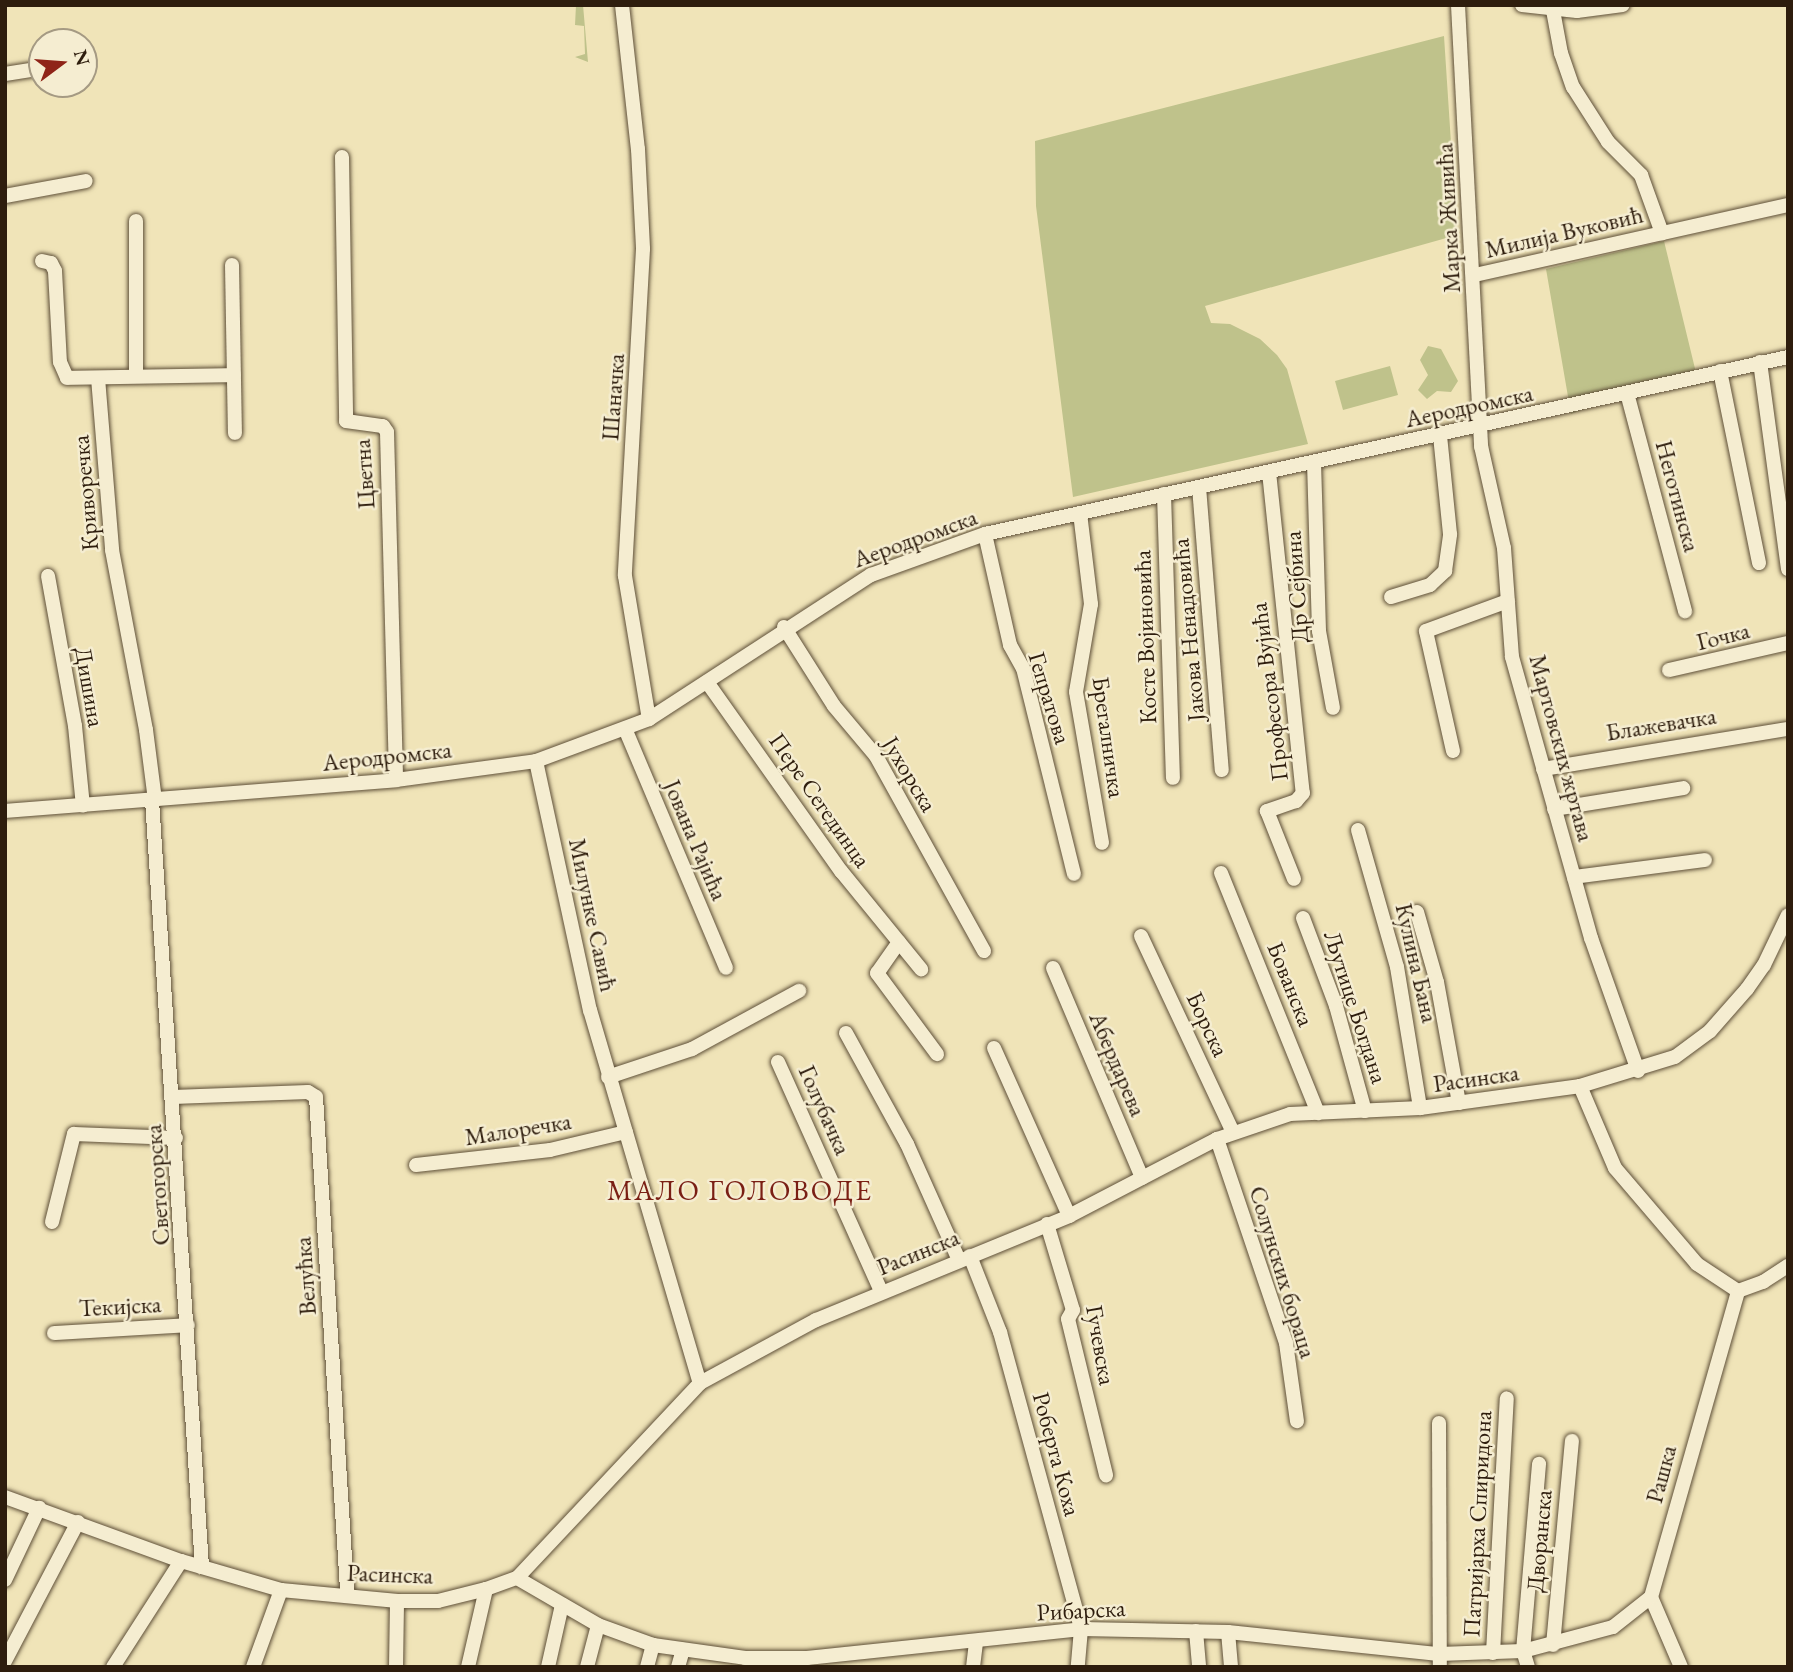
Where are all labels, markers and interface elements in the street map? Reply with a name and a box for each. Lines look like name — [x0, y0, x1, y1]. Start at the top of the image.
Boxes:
north arrow — [28, 28, 98, 98]
text: N — [68, 47, 96, 68]
street label: Марка Живића — [1430, 142, 1466, 294]
street label: Милија Вуковић — [1482, 200, 1646, 264]
street label: Шаначка — [596, 352, 630, 442]
street label: Аеродромска — [1403, 378, 1535, 434]
street label: Криворечка — [66, 434, 104, 552]
street label: Неготинска — [1649, 437, 1707, 555]
street label: Цветна — [347, 438, 381, 510]
street label: Аеродромска — [849, 502, 981, 574]
street label: Др Сејбина — [1278, 530, 1314, 644]
street label: Јакова Ненадовића — [1166, 537, 1210, 723]
street label: Косте Војиновића — [1128, 549, 1162, 725]
street label: Професора Вујића — [1244, 601, 1294, 783]
street label: Гочка — [1694, 616, 1752, 656]
street label: Дишина — [69, 645, 111, 729]
street label: Гепратова — [1022, 649, 1078, 747]
street label: Мартовских жртава — [1523, 651, 1601, 845]
street label: Брегалничка — [1086, 675, 1132, 799]
street label: Блажевачка — [1604, 701, 1718, 747]
street label: Пере Сегединца — [763, 727, 877, 873]
street label: Јухорска — [876, 731, 944, 817]
street label: Аеродромска — [321, 735, 453, 777]
street label: Јована Рајића — [658, 775, 734, 905]
street label: Милунке Савић — [563, 836, 623, 994]
street label: Кулина Бана — [1389, 900, 1445, 1026]
street label: Љутице Богдана — [1318, 927, 1394, 1087]
street label: Бованска — [1261, 938, 1321, 1030]
street label: Борска — [1180, 987, 1236, 1061]
street label: Абердарева — [1083, 1007, 1153, 1121]
street label: Расинска — [1431, 1058, 1521, 1098]
street label: Голубачка — [793, 1061, 857, 1159]
street label: Малоречка — [463, 1106, 573, 1152]
street label: Светогорска — [138, 1124, 176, 1246]
district label: МАЛО ГОЛОВОДЕ — [609, 1173, 871, 1207]
street label: Солунских бораца — [1243, 1183, 1323, 1361]
street label: Расинска — [873, 1222, 963, 1282]
street label: Велућка — [288, 1236, 322, 1316]
street label: Текијска — [78, 1289, 162, 1323]
street label: Гучевска — [1080, 1303, 1122, 1387]
street label: Роберта Коха — [1027, 1389, 1087, 1519]
street label: Патријарха Спиридона — [1457, 1410, 1497, 1638]
street label: Рашка — [1639, 1442, 1683, 1506]
street label: Дворанска — [1520, 1488, 1558, 1594]
street label: Расинска — [346, 1558, 434, 1590]
street label: Рибарска — [1036, 1593, 1126, 1627]

